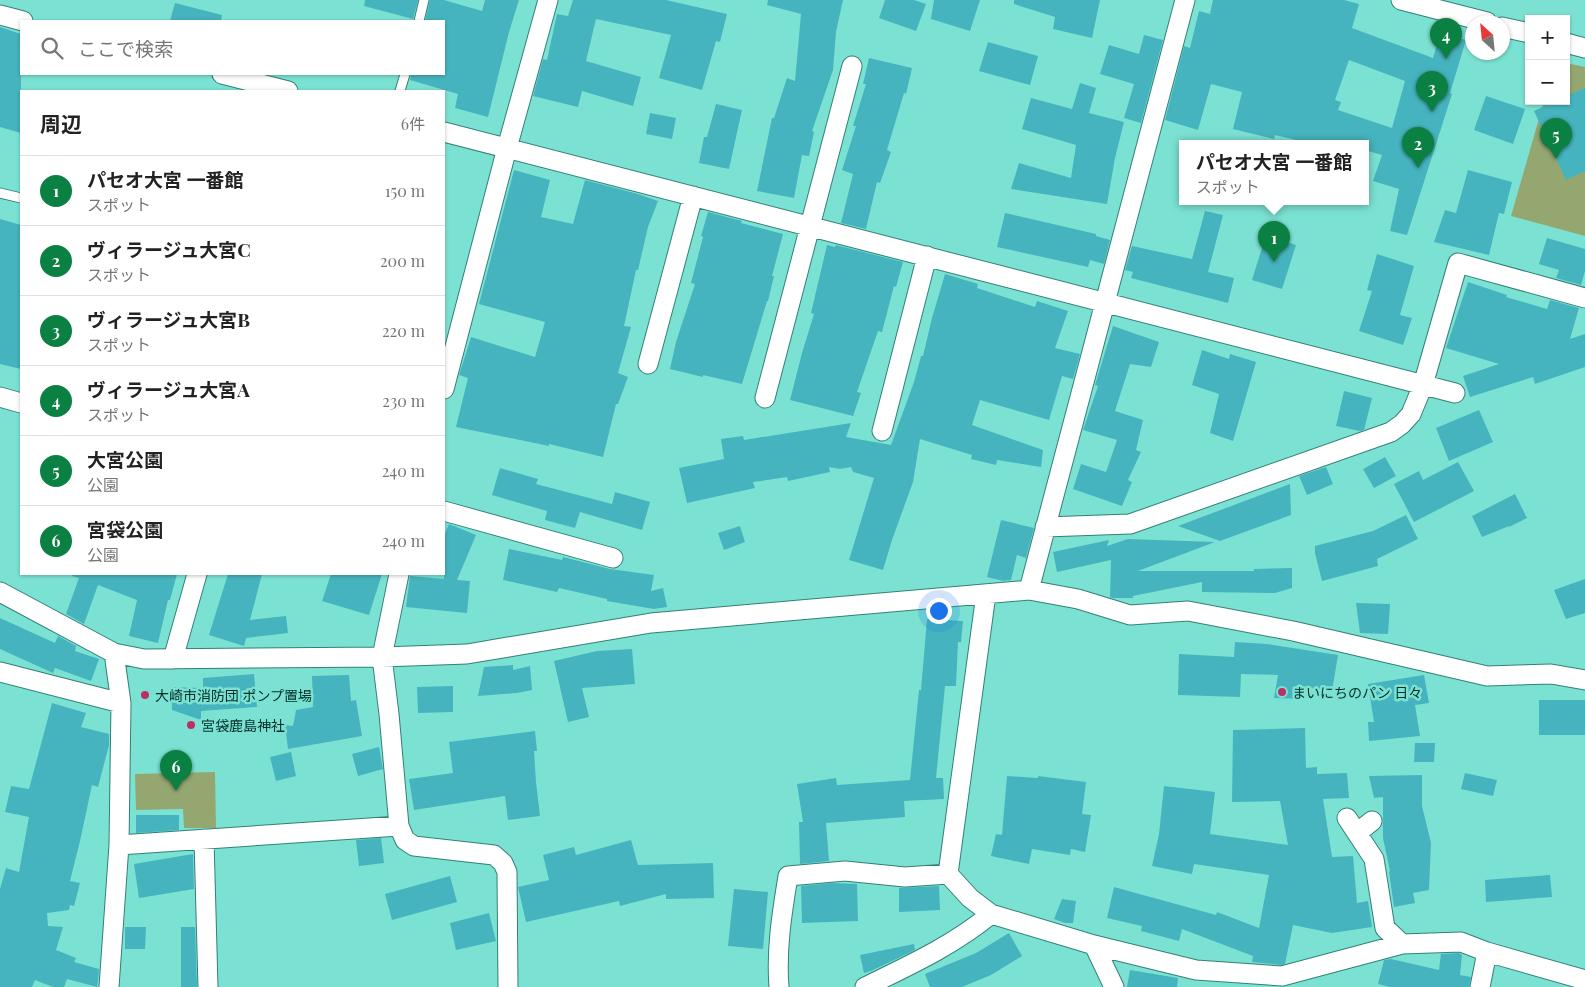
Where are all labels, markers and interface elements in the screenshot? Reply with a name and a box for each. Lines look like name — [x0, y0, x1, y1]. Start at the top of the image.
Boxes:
north arrow — [1465, 15, 1510, 60]
map controls — [1525, 15, 1570, 105]
button: + — [1525, 15, 1570, 60]
pin: 4 — [1430, 18, 1462, 59]
search box — [20, 20, 445, 75]
icon: search — [38, 34, 66, 62]
text: ここで検索 — [78, 35, 173, 61]
button: − — [1525, 60, 1570, 105]
pin: 3 — [1416, 71, 1448, 112]
text: 周辺 — [40, 109, 82, 137]
text: 6件 — [401, 113, 425, 134]
pin: 5 — [1540, 118, 1572, 159]
pin: 2 — [1402, 127, 1434, 168]
popup — [1179, 140, 1369, 205]
text: パセオ大宮 一番館 — [1196, 148, 1352, 174]
text: パセオ大宮 一番館 — [87, 166, 243, 192]
text: スポット — [1196, 176, 1260, 197]
text: 1 — [53, 180, 59, 201]
text: 150 m — [385, 180, 425, 201]
text: スポット — [87, 194, 151, 215]
pin: 1 — [1258, 221, 1290, 262]
text: ヴィラージュ大宮C — [87, 236, 251, 262]
text: 2 — [52, 250, 60, 271]
text: 200 m — [380, 250, 425, 271]
text: スポット — [87, 264, 151, 285]
text: ヴィラージュ大宮B — [87, 306, 250, 332]
text: 3 — [52, 320, 60, 341]
text: 220 m — [382, 320, 425, 341]
text: スポット — [87, 334, 151, 355]
text: ヴィラージュ大宮A — [87, 376, 250, 402]
text: 4 — [52, 390, 60, 411]
text: 230 m — [382, 390, 425, 411]
text: スポット — [87, 404, 151, 425]
text: 大宮公園 — [87, 446, 163, 472]
text: 5 — [52, 460, 60, 481]
text: 240 m — [382, 460, 425, 481]
text: 公園 — [87, 474, 119, 495]
text: 宮袋公園 — [87, 516, 163, 542]
text: 6 — [52, 530, 60, 551]
text: 240 m — [382, 530, 425, 551]
text: 公園 — [87, 544, 119, 565]
your location — [926, 598, 952, 624]
place label: まいにちのパン 日々 — [1292, 683, 1422, 702]
place label: 大崎市消防団 ポンプ置場 — [155, 686, 312, 705]
marker: まいにちのパン 日々 — [1276, 686, 1288, 698]
marker: 大崎市消防団 ポンプ置場 — [139, 689, 151, 701]
place label: 宮袋鹿島神社 — [201, 716, 285, 735]
marker: 宮袋鹿島神社 — [185, 719, 197, 731]
pin: 6 — [160, 750, 192, 791]

